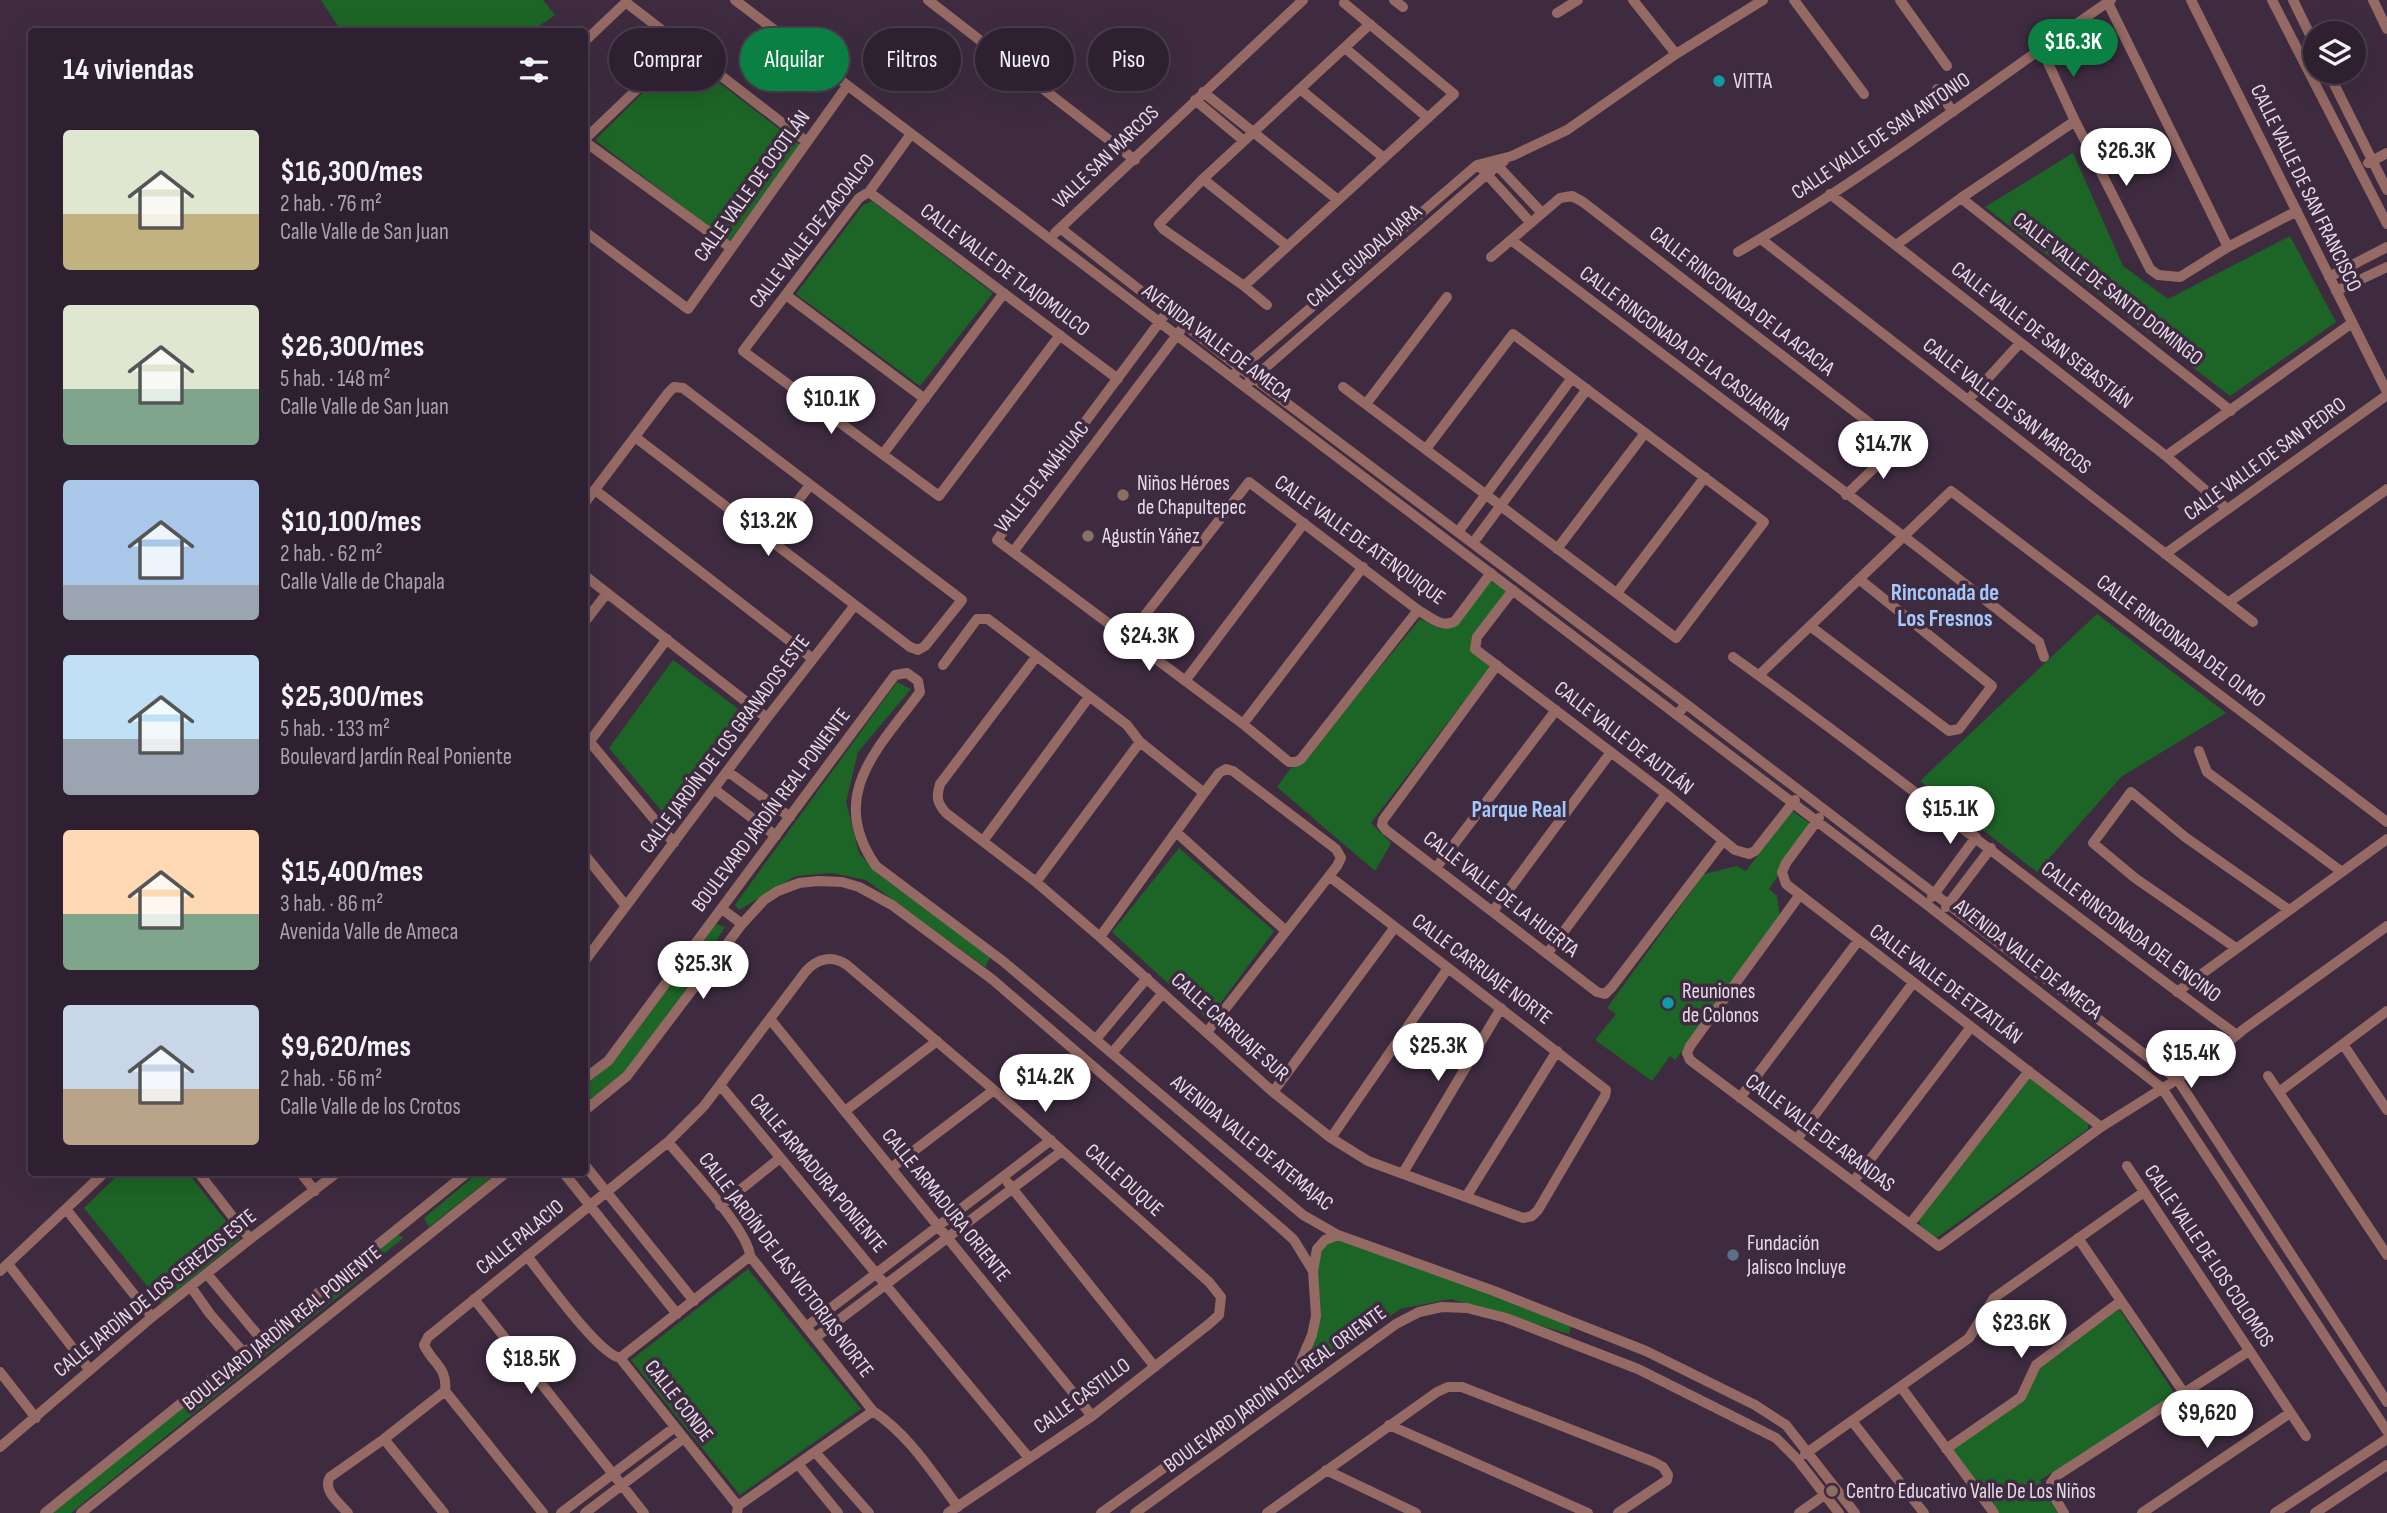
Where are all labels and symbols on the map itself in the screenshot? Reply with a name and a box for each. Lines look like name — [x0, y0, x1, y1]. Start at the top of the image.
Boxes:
pin: $16.3K — [2016, 20, 2130, 79]
street label: CALLE VALLE DE SAN ANTONIO — [1787, 67, 1975, 205]
place label: VITTA — [1733, 69, 1773, 94]
marker: VITTA — [1711, 73, 1727, 89]
street label: CALLE VALLE DE SAN FRANCISCO — [2245, 80, 2367, 296]
street label: VALLE SAN MARCOS — [1048, 100, 1164, 214]
street label: CALLE VALLE DE OCOTLÁN — [689, 105, 815, 267]
pin: $26.3K — [2069, 128, 2183, 188]
street label: CALLE VALLE DE ZACOALCO — [744, 149, 880, 313]
street label: CALLE VALLE DE TLAJOMULCO — [915, 198, 1095, 342]
street label: CALLE GUADALAJARA — [1301, 198, 1428, 313]
street label: CALLE VALLE DE SANTO DOMINGO — [2008, 207, 2208, 371]
street label: CALLE RINCONADA DE LA ACACIA — [1645, 221, 1840, 382]
street label: CALLE VALLE DE SAN SEBASTIÁN — [1946, 256, 2138, 414]
street label: CALLE RINCONADA DE LA CASUARINA — [1575, 261, 1796, 436]
street label: AVENIDA VALLE DE AMECA — [1137, 278, 1297, 408]
street label: CALLE VALLE DE SAN MARCOS — [1918, 333, 2096, 479]
pin: $10.1K — [774, 376, 888, 436]
street label: CALLE VALLE DE SAN PEDRO — [2179, 392, 2351, 526]
street label: VALLE DE ANÁHUAC — [989, 416, 1095, 538]
pin: $14.7K — [1826, 421, 1940, 481]
street label: CALLE VALLE DE ATENQUIQUE — [1270, 470, 1450, 610]
place label: Niños Héroes de Chapultepec — [1137, 471, 1246, 520]
marker: Niños Héroes de Chapultepec — [1115, 487, 1131, 503]
pin: $13.2K — [711, 498, 825, 558]
place label: Agustín Yáñez — [1101, 524, 1200, 549]
marker: Agustín Yáñez — [1080, 528, 1096, 544]
street label: CALLE RINCONADA DEL OLMO — [2092, 569, 2270, 713]
district label: Rinconada de Los Fresnos — [1891, 579, 1999, 633]
pin: $24.3K — [1092, 614, 1206, 673]
street label: CALLE JARDÍN DE LOS GRANADOS ESTE — [635, 630, 815, 858]
street label: CALLE VALLE DE AUTLÁN — [1549, 676, 1699, 800]
street label: BOULEVARD JARDÍN REAL PONIENTE — [686, 703, 856, 917]
pin: $15.1K — [1893, 786, 2007, 846]
district label: Parque Real — [1472, 796, 1566, 824]
street label: CALLE VALLE DE LA HUERTA — [1418, 826, 1585, 963]
street label: CALLE RINCONADA DEL ENCINO — [2036, 856, 2226, 1008]
street label: AVENIDA VALLE DE AMECA — [1948, 893, 2108, 1025]
street label: CALLE CARRUAJE NORTE — [1407, 908, 1557, 1030]
street label: CALLE VALLE DE ETZATLÁN — [1865, 918, 2027, 1050]
pin: $25.3K — [646, 942, 760, 1001]
street label: CALLE CARRUAJE SUR — [1166, 967, 1294, 1087]
place label: Reuniones de Colonos — [1682, 979, 1759, 1028]
marker: Reuniones de Colonos — [1660, 995, 1676, 1011]
pin: $25.3K — [1381, 1024, 1495, 1083]
pin: $15.4K — [2134, 1030, 2248, 1090]
pin: $14.2K — [988, 1054, 1102, 1114]
street label: AVENIDA VALLE DE ATEMAJAC — [1165, 1069, 1338, 1216]
street label: CALLE VALLE DE ARANDAS — [1740, 1069, 1900, 1197]
street label: CALLE ARMADURA PONIENTE — [744, 1088, 892, 1258]
street label: CALLE ARMADURA ORIENTE — [876, 1123, 1016, 1287]
street label: CALLE DUQUE — [1080, 1138, 1168, 1222]
street label: CALLE JARDÍN DE LAS VICTORIAS NORTE — [693, 1148, 879, 1382]
street label: CALLE VALLE DE LOS COLOMOS — [2139, 1160, 2279, 1352]
street label: CALLE PALACIO — [471, 1194, 569, 1280]
street label: CALLE JARDÍN DE LOS CEREZOS ESTE — [49, 1204, 261, 1382]
place label: Fundación Jalisco Incluye — [1746, 1231, 1846, 1280]
street label: BOULEVARD JARDÍN REAL PONIENTE — [178, 1240, 386, 1416]
marker: Fundación Jalisco Incluye — [1725, 1247, 1741, 1263]
street label: BOULEVARD JARDÍN DEL REAL ORIENTE — [1159, 1300, 1391, 1478]
pin: $23.6K — [1964, 1300, 2078, 1360]
pin: $18.5K — [474, 1336, 588, 1396]
street label: CALLE CASTILLO — [1029, 1353, 1135, 1439]
street label: CALLE CONDE — [639, 1355, 719, 1447]
pin: $9,620 — [2150, 1390, 2264, 1450]
place label: Centro Educativo Valle De Los Niños — [1846, 1479, 2096, 1504]
marker: Centro Educativo Valle De Los Niños — [1824, 1483, 1840, 1499]

